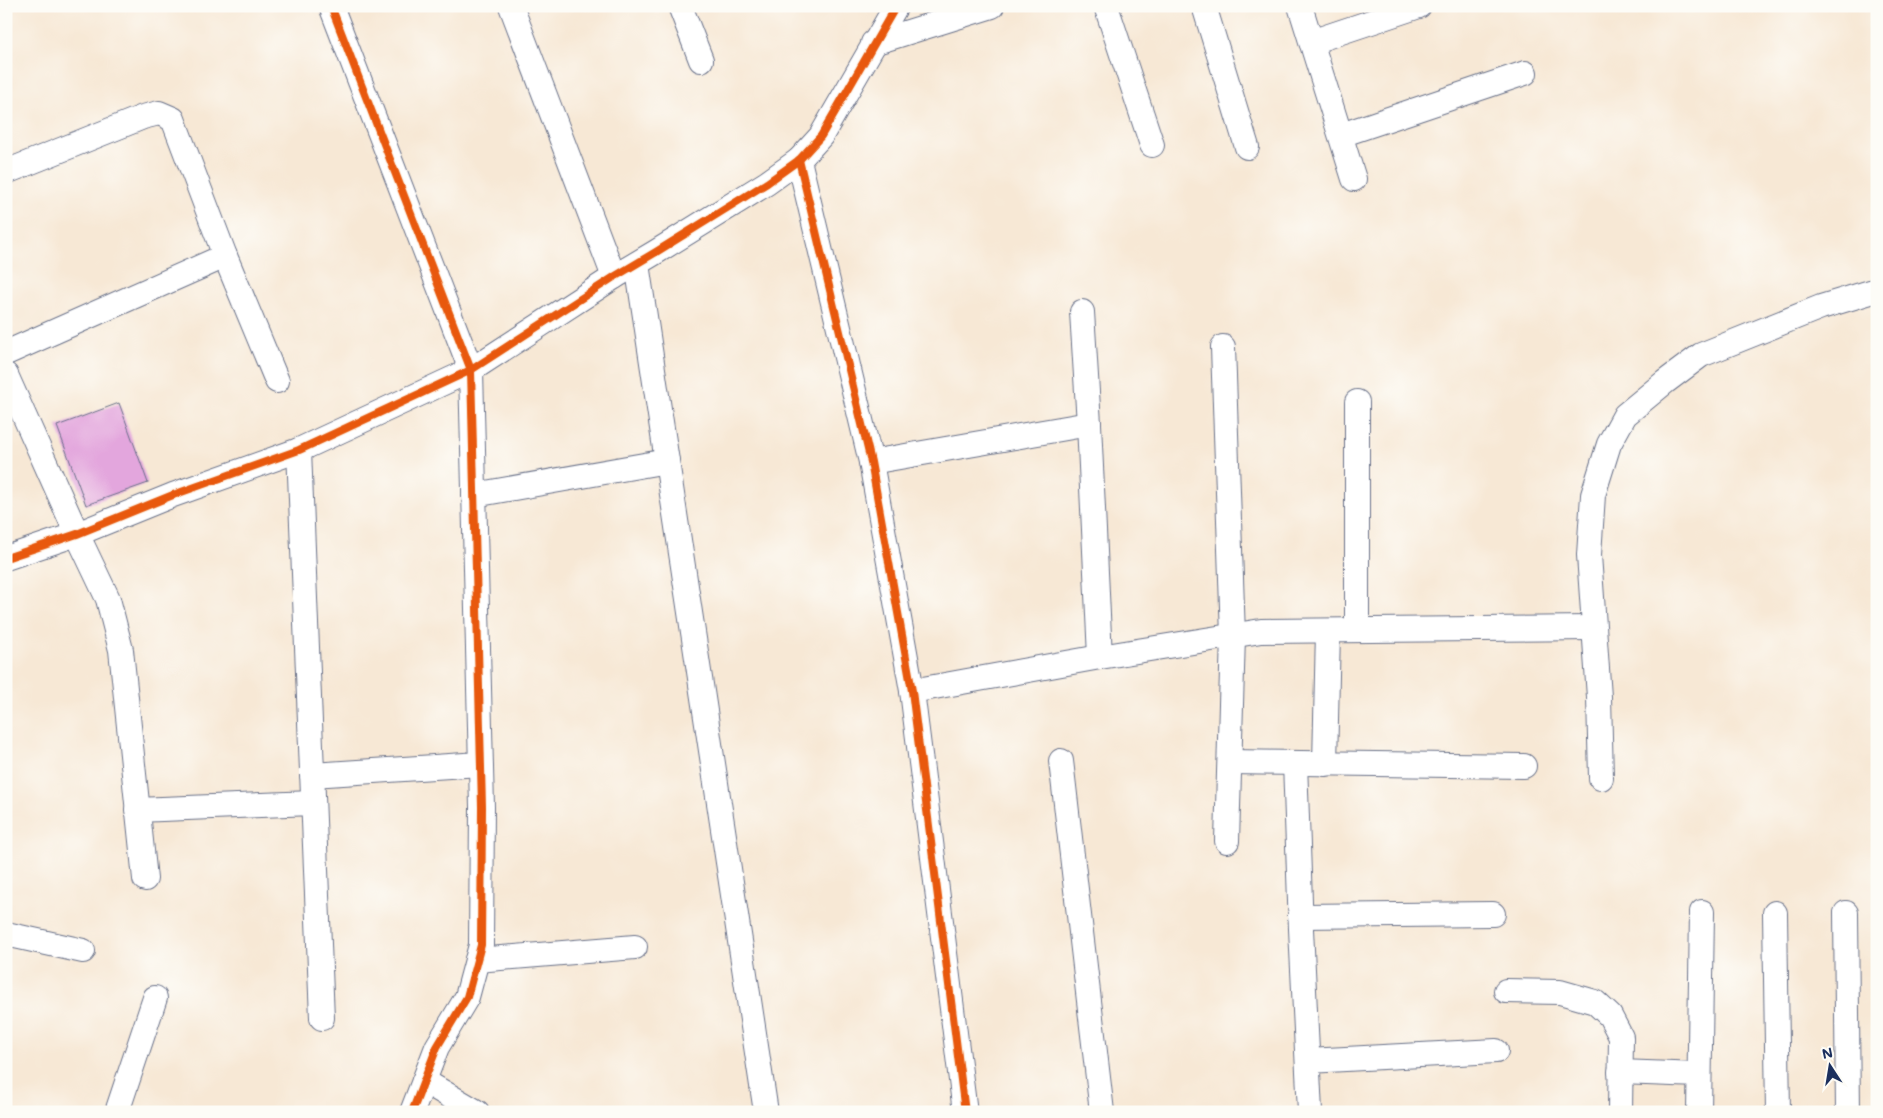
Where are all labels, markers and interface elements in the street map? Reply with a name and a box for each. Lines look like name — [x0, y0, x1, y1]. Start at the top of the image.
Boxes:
north arrow — [1806, 1040, 1856, 1090]
text: N — [1820, 1042, 1834, 1063]

